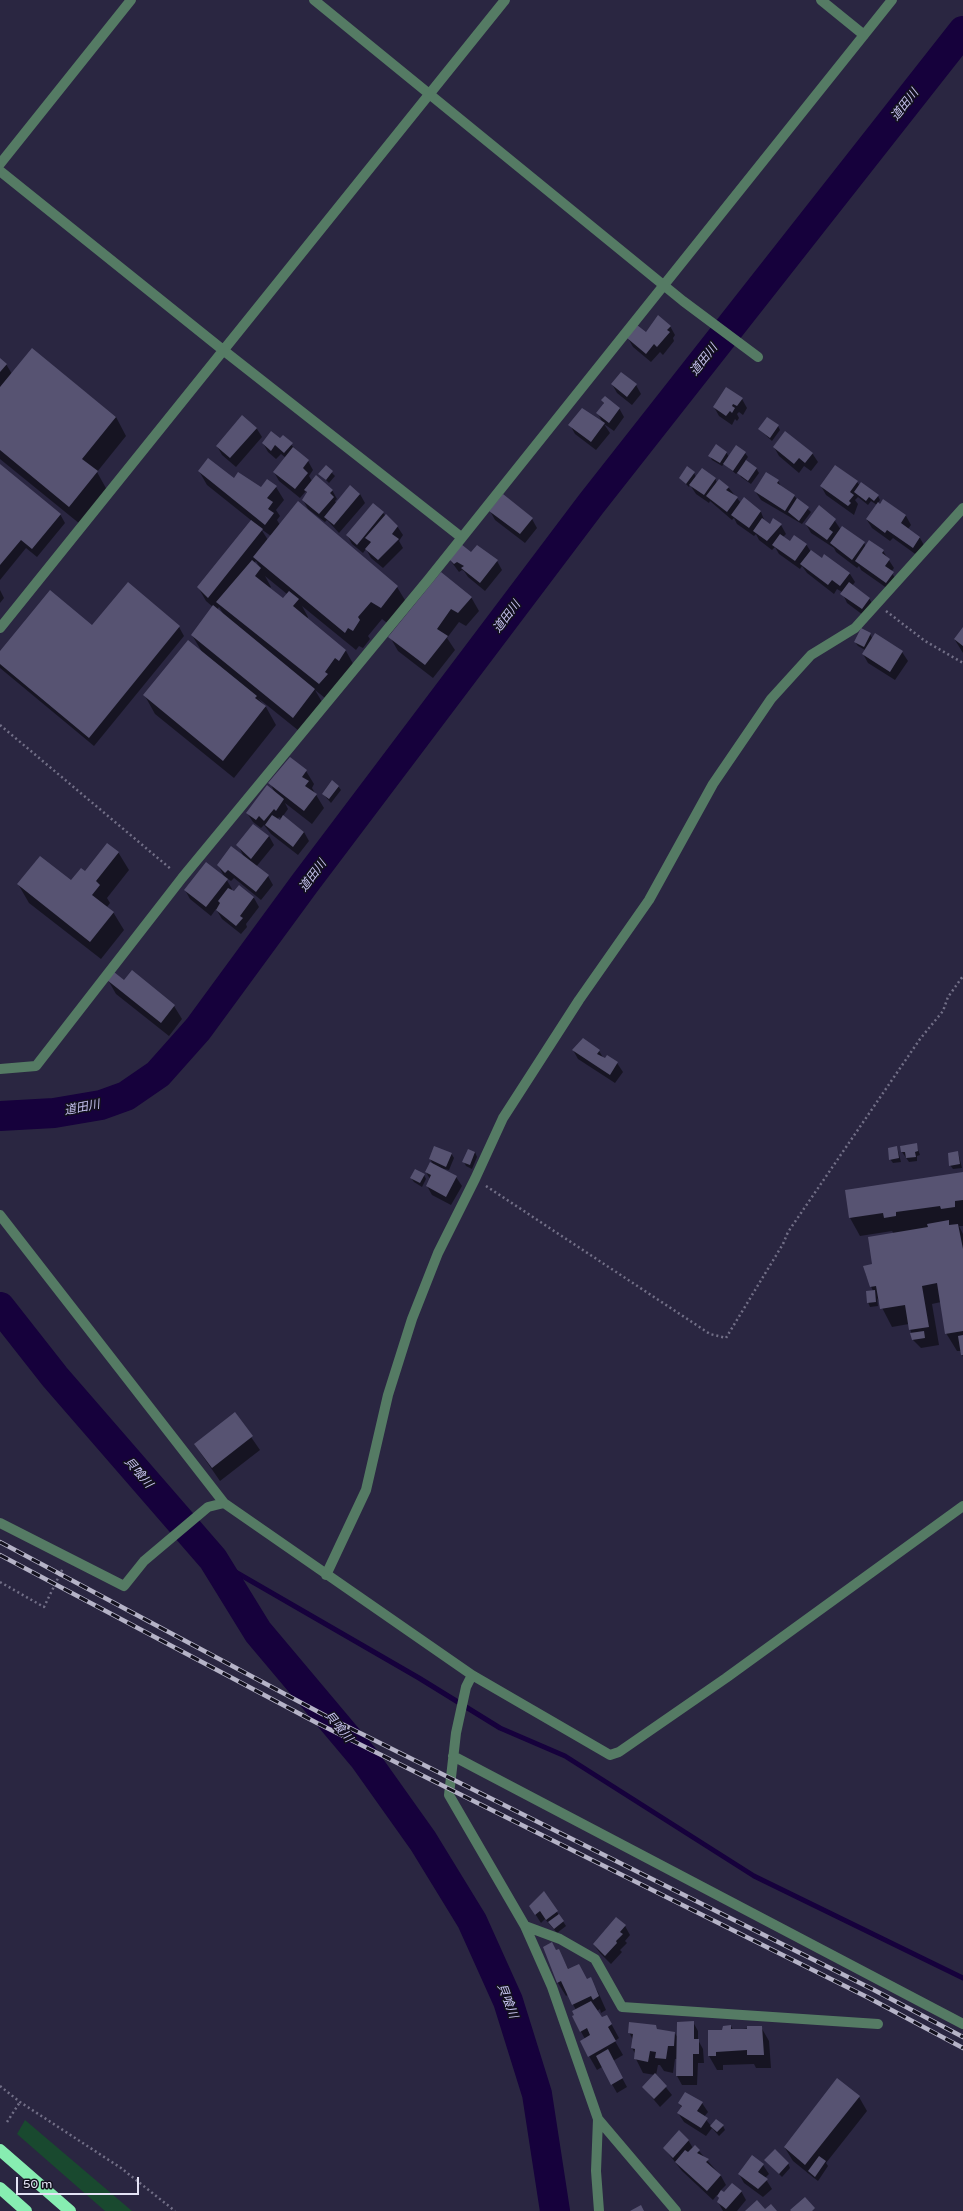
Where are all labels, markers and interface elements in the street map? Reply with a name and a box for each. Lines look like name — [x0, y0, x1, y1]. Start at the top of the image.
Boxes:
water label: 道田川 — [888, 86, 922, 124]
water label: 道田川 — [687, 341, 721, 379]
water label: 道田川 — [490, 598, 524, 636]
water label: 道田川 — [296, 857, 330, 895]
water label: 道田川 — [63, 1097, 101, 1119]
water label: 貝喰川 — [121, 1455, 155, 1491]
water label: 貝喰川 — [321, 1709, 355, 1745]
water label: 貝喰川 — [494, 1982, 520, 2020]
scale bar — [18, 2169, 141, 2195]
text: 50 m — [23, 2177, 52, 2191]

